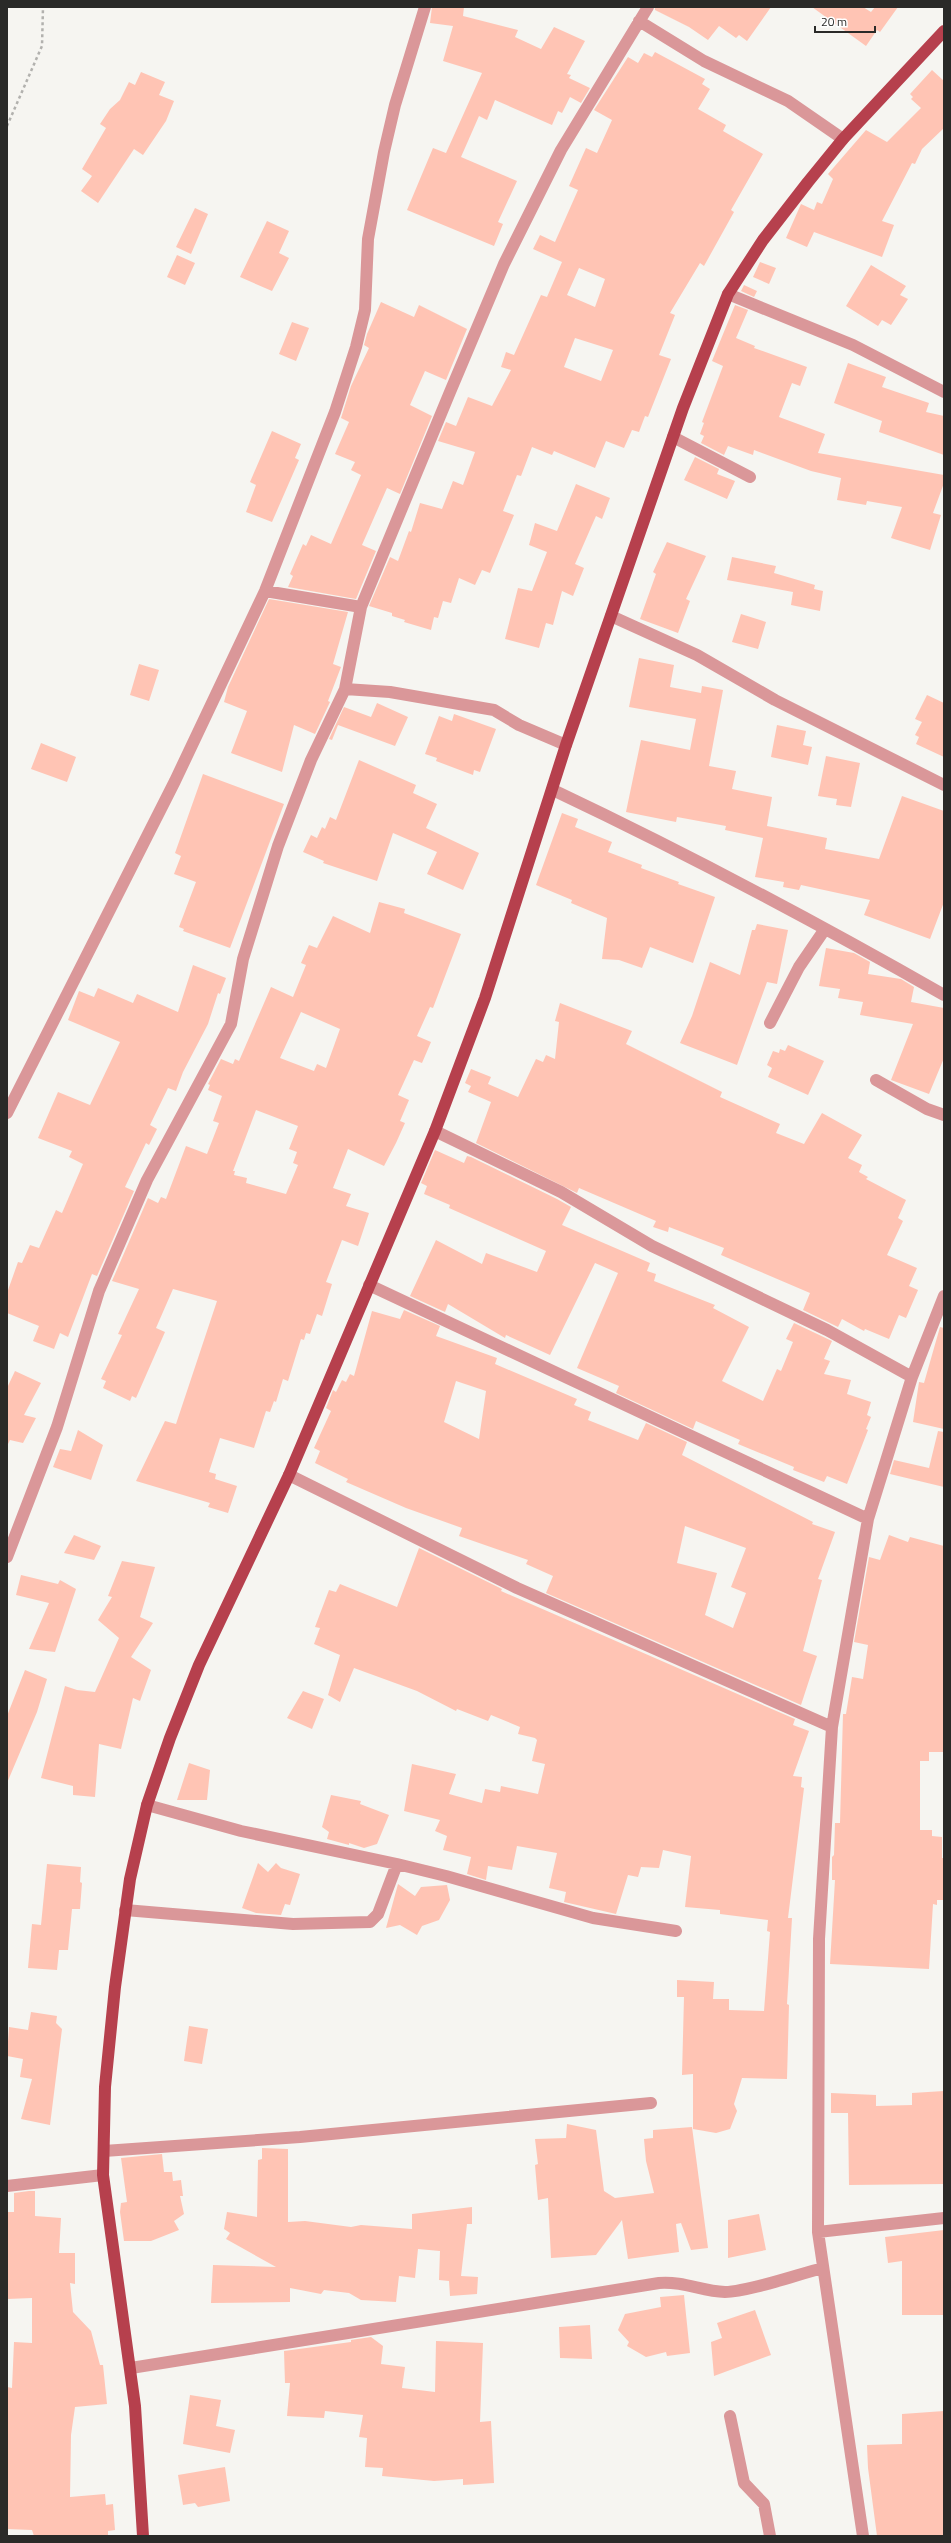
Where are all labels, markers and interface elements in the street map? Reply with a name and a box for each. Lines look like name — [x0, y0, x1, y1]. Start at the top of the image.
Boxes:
scale bar — [815, 8, 875, 34]
text: 20 m — [821, 12, 847, 31]

